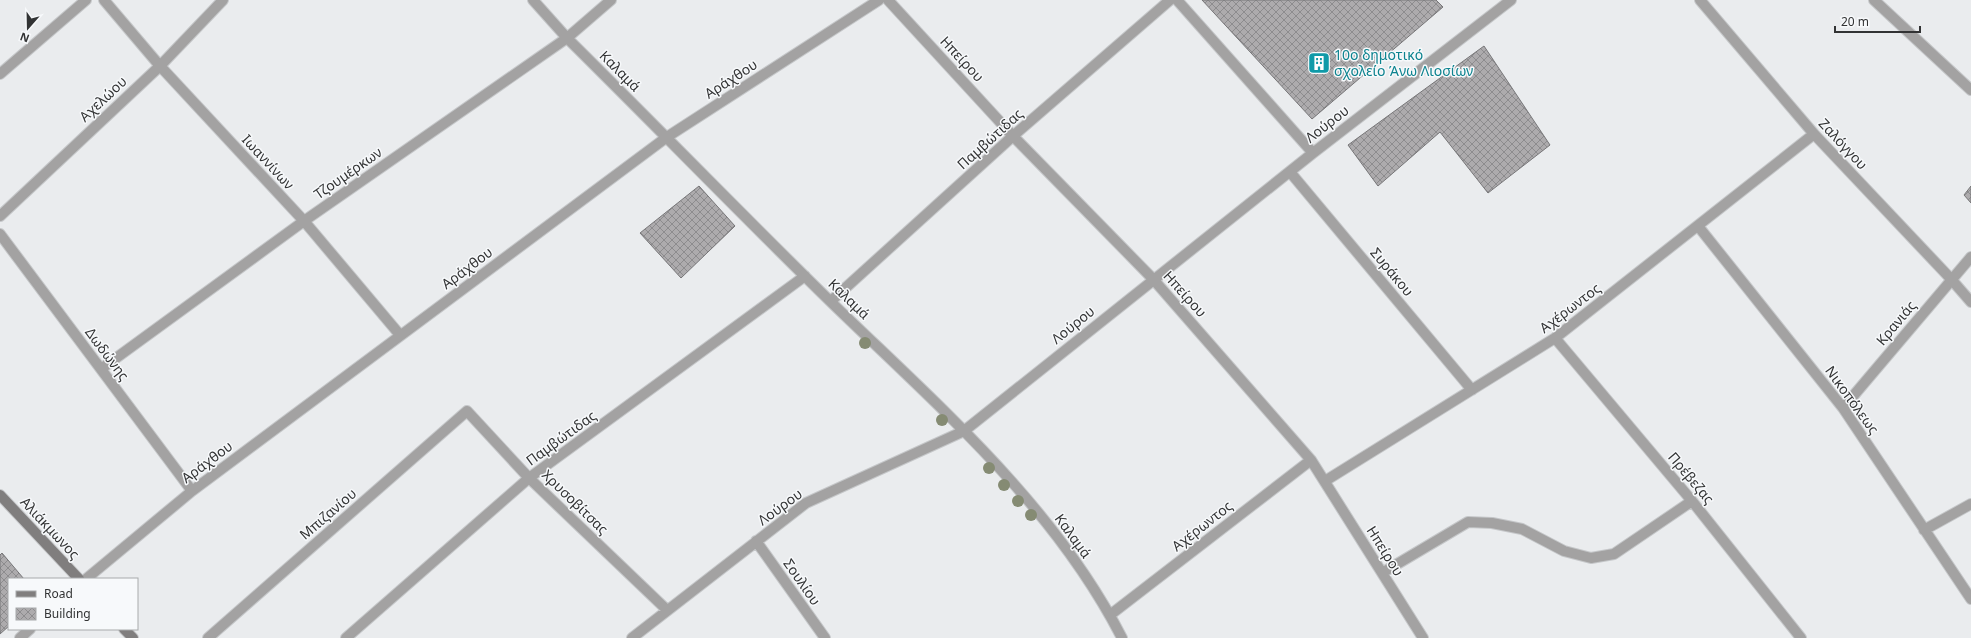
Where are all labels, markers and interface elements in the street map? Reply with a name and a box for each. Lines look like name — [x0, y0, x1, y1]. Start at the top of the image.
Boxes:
north arrow — [8, 8, 48, 48]
scale bar — [1835, 8, 1920, 34]
text: 20 m — [1841, 13, 1869, 30]
text: N — [18, 29, 31, 46]
street label: Ηπείρου — [936, 32, 988, 86]
place label: 10ο δημοτικό σχολείο Άνω Λιοσίων — [1334, 45, 1473, 80]
street label: Καλαμά — [596, 46, 645, 95]
building icon: 10ο δημοτικό σχολείο Άνω Λιοσίων — [1306, 50, 1332, 76]
street label: Αράχθου — [701, 54, 761, 103]
street label: Αχελώου — [75, 72, 131, 126]
street label: Λούρου — [1301, 101, 1352, 147]
street label: Παμβώτιδας — [953, 104, 1027, 173]
street label: Ζαλόγγου — [1815, 114, 1872, 173]
street label: Ιωαννίνων — [238, 130, 299, 193]
street label: Τζουμέρκων — [310, 142, 385, 203]
street label: Αράχθου — [437, 242, 496, 293]
street label: Συράκου — [1367, 243, 1418, 300]
street label: Ηπείρου — [1160, 267, 1211, 321]
street label: Καλαμά — [825, 274, 874, 323]
street label: Αχέρωντος — [1535, 278, 1604, 337]
street label: Κρανιάς — [1871, 296, 1920, 349]
street label: Λούρου — [1047, 301, 1098, 348]
street label: Δωδώνης — [81, 323, 134, 384]
street label: Νικοπόλεως — [1821, 362, 1884, 438]
street label: Παμβώτιδας — [522, 406, 600, 469]
street label: Αράχθου — [177, 436, 236, 487]
street label: Πρέβεζας — [1664, 448, 1719, 508]
street label: Χρυσοβίτσας — [538, 465, 613, 538]
street label: Μπιζανίου — [295, 484, 360, 544]
street label: Λούρου — [754, 484, 806, 529]
street label: Αλιάκμωνος — [17, 492, 84, 563]
street label: Αχέρωντος — [1167, 496, 1236, 555]
street label: Καλαμά — [1051, 510, 1096, 562]
street label: Ηπείρου — [1363, 522, 1408, 580]
street label: Σουλίου — [779, 555, 825, 609]
legend — [8, 578, 138, 630]
text: Road — [44, 585, 73, 602]
text: Building — [44, 605, 91, 622]

